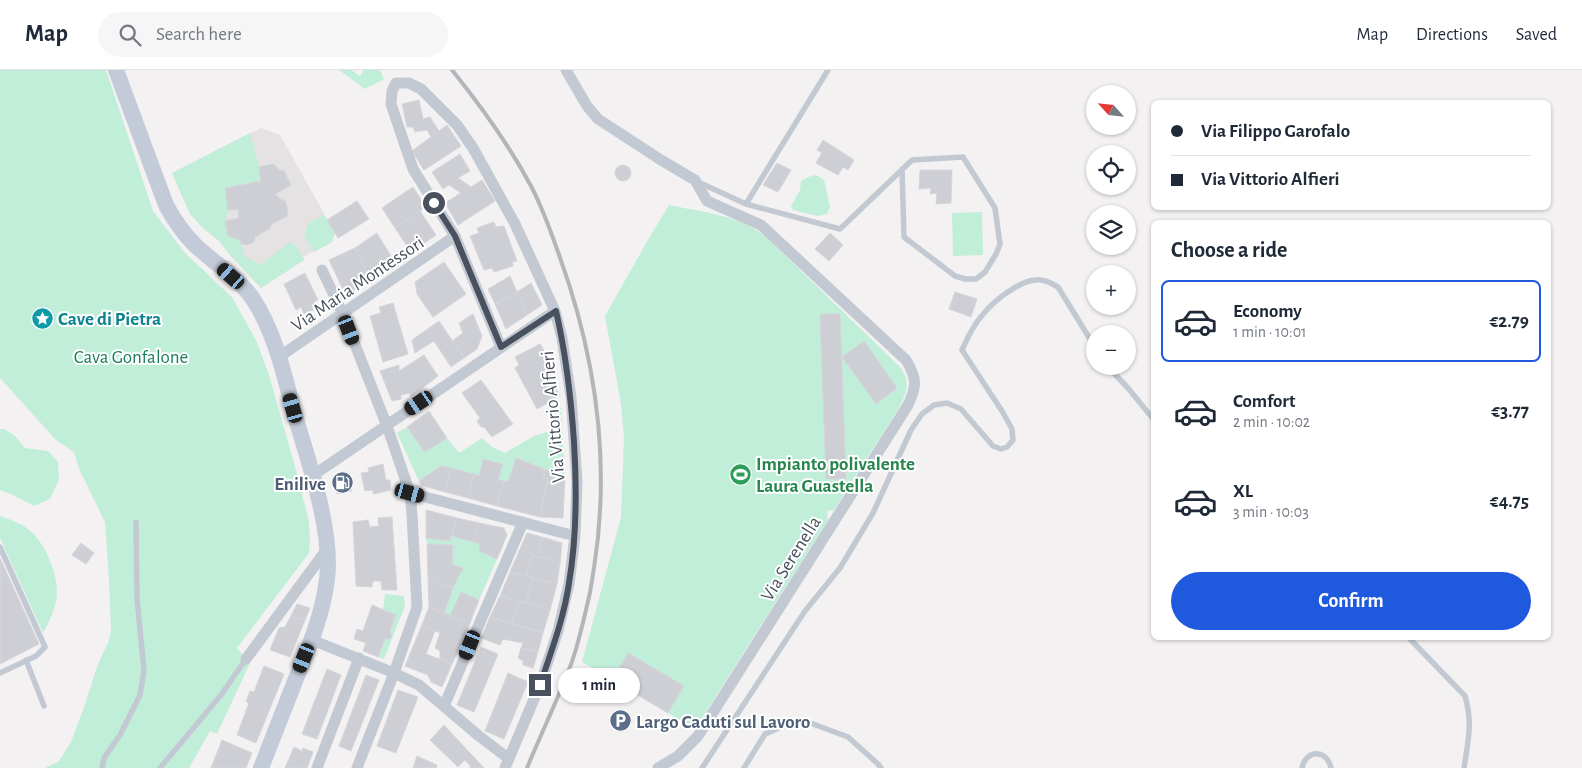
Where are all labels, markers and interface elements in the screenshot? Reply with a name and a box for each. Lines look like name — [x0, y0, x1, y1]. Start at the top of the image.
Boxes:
search box — [98, 12, 448, 57]
icon: search — [116, 21, 144, 49]
text: Map — [25, 22, 68, 46]
text: Search here — [156, 25, 242, 44]
text: Map — [1357, 26, 1388, 44]
text: Directions — [1416, 26, 1488, 44]
text: Saved — [1516, 26, 1557, 44]
north arrow — [1086, 85, 1136, 135]
map controls — [1086, 85, 1136, 375]
text: Via Filippo Garofalo — [1201, 122, 1350, 141]
button: locate — [1086, 145, 1136, 195]
text: Via Vittorio Alfieri — [1201, 170, 1340, 189]
route start — [423, 192, 445, 214]
button: layers — [1086, 205, 1136, 255]
street label: Via Maria Montessori — [288, 233, 428, 336]
text: Choose a ride — [1171, 239, 1287, 261]
car — [214, 260, 247, 292]
button: + — [1086, 265, 1136, 315]
icon: car — [1173, 299, 1218, 344]
text: Economy — [1233, 302, 1302, 321]
place icon: Cave di Pietra — [30, 306, 54, 330]
place label: Cave di Pietra — [58, 310, 161, 329]
text: €2.79 — [1489, 312, 1529, 331]
car — [336, 313, 361, 347]
text: 1 min · 10:01 — [1233, 324, 1307, 340]
button: − — [1086, 325, 1136, 375]
park label: Cava Gonfalone — [74, 348, 188, 367]
street label: Via Vittorio Alfieri — [538, 350, 569, 484]
car — [402, 388, 435, 418]
icon: car — [1173, 389, 1218, 434]
car — [281, 392, 304, 424]
text: Comfort — [1233, 392, 1295, 411]
text: €3.77 — [1491, 402, 1529, 421]
text: 2 min · 10:02 — [1233, 414, 1310, 430]
place label: Impianto polivalente Laura Guastella — [756, 455, 915, 496]
sports icon: Impianto polivalente Laura Guastella — [728, 462, 752, 486]
fuel station icon: Enilive — [330, 471, 354, 495]
place label: Enilive — [274, 475, 326, 494]
icon: car — [1173, 479, 1218, 524]
car — [393, 482, 426, 504]
text: XL — [1233, 482, 1253, 501]
text: €4.75 — [1490, 492, 1529, 511]
text: 3 min · 10:03 — [1233, 504, 1309, 520]
street label: Via Serenella — [758, 513, 825, 605]
button: Confirm — [1171, 572, 1531, 630]
car — [457, 628, 482, 662]
car — [291, 641, 316, 675]
callout: 1 min — [558, 668, 640, 702]
route end — [529, 674, 551, 696]
text: 1 min — [582, 677, 616, 693]
parking icon: Largo Caduti sul Lavoro — [608, 709, 632, 733]
place label: Largo Caduti sul Lavoro — [636, 713, 810, 732]

